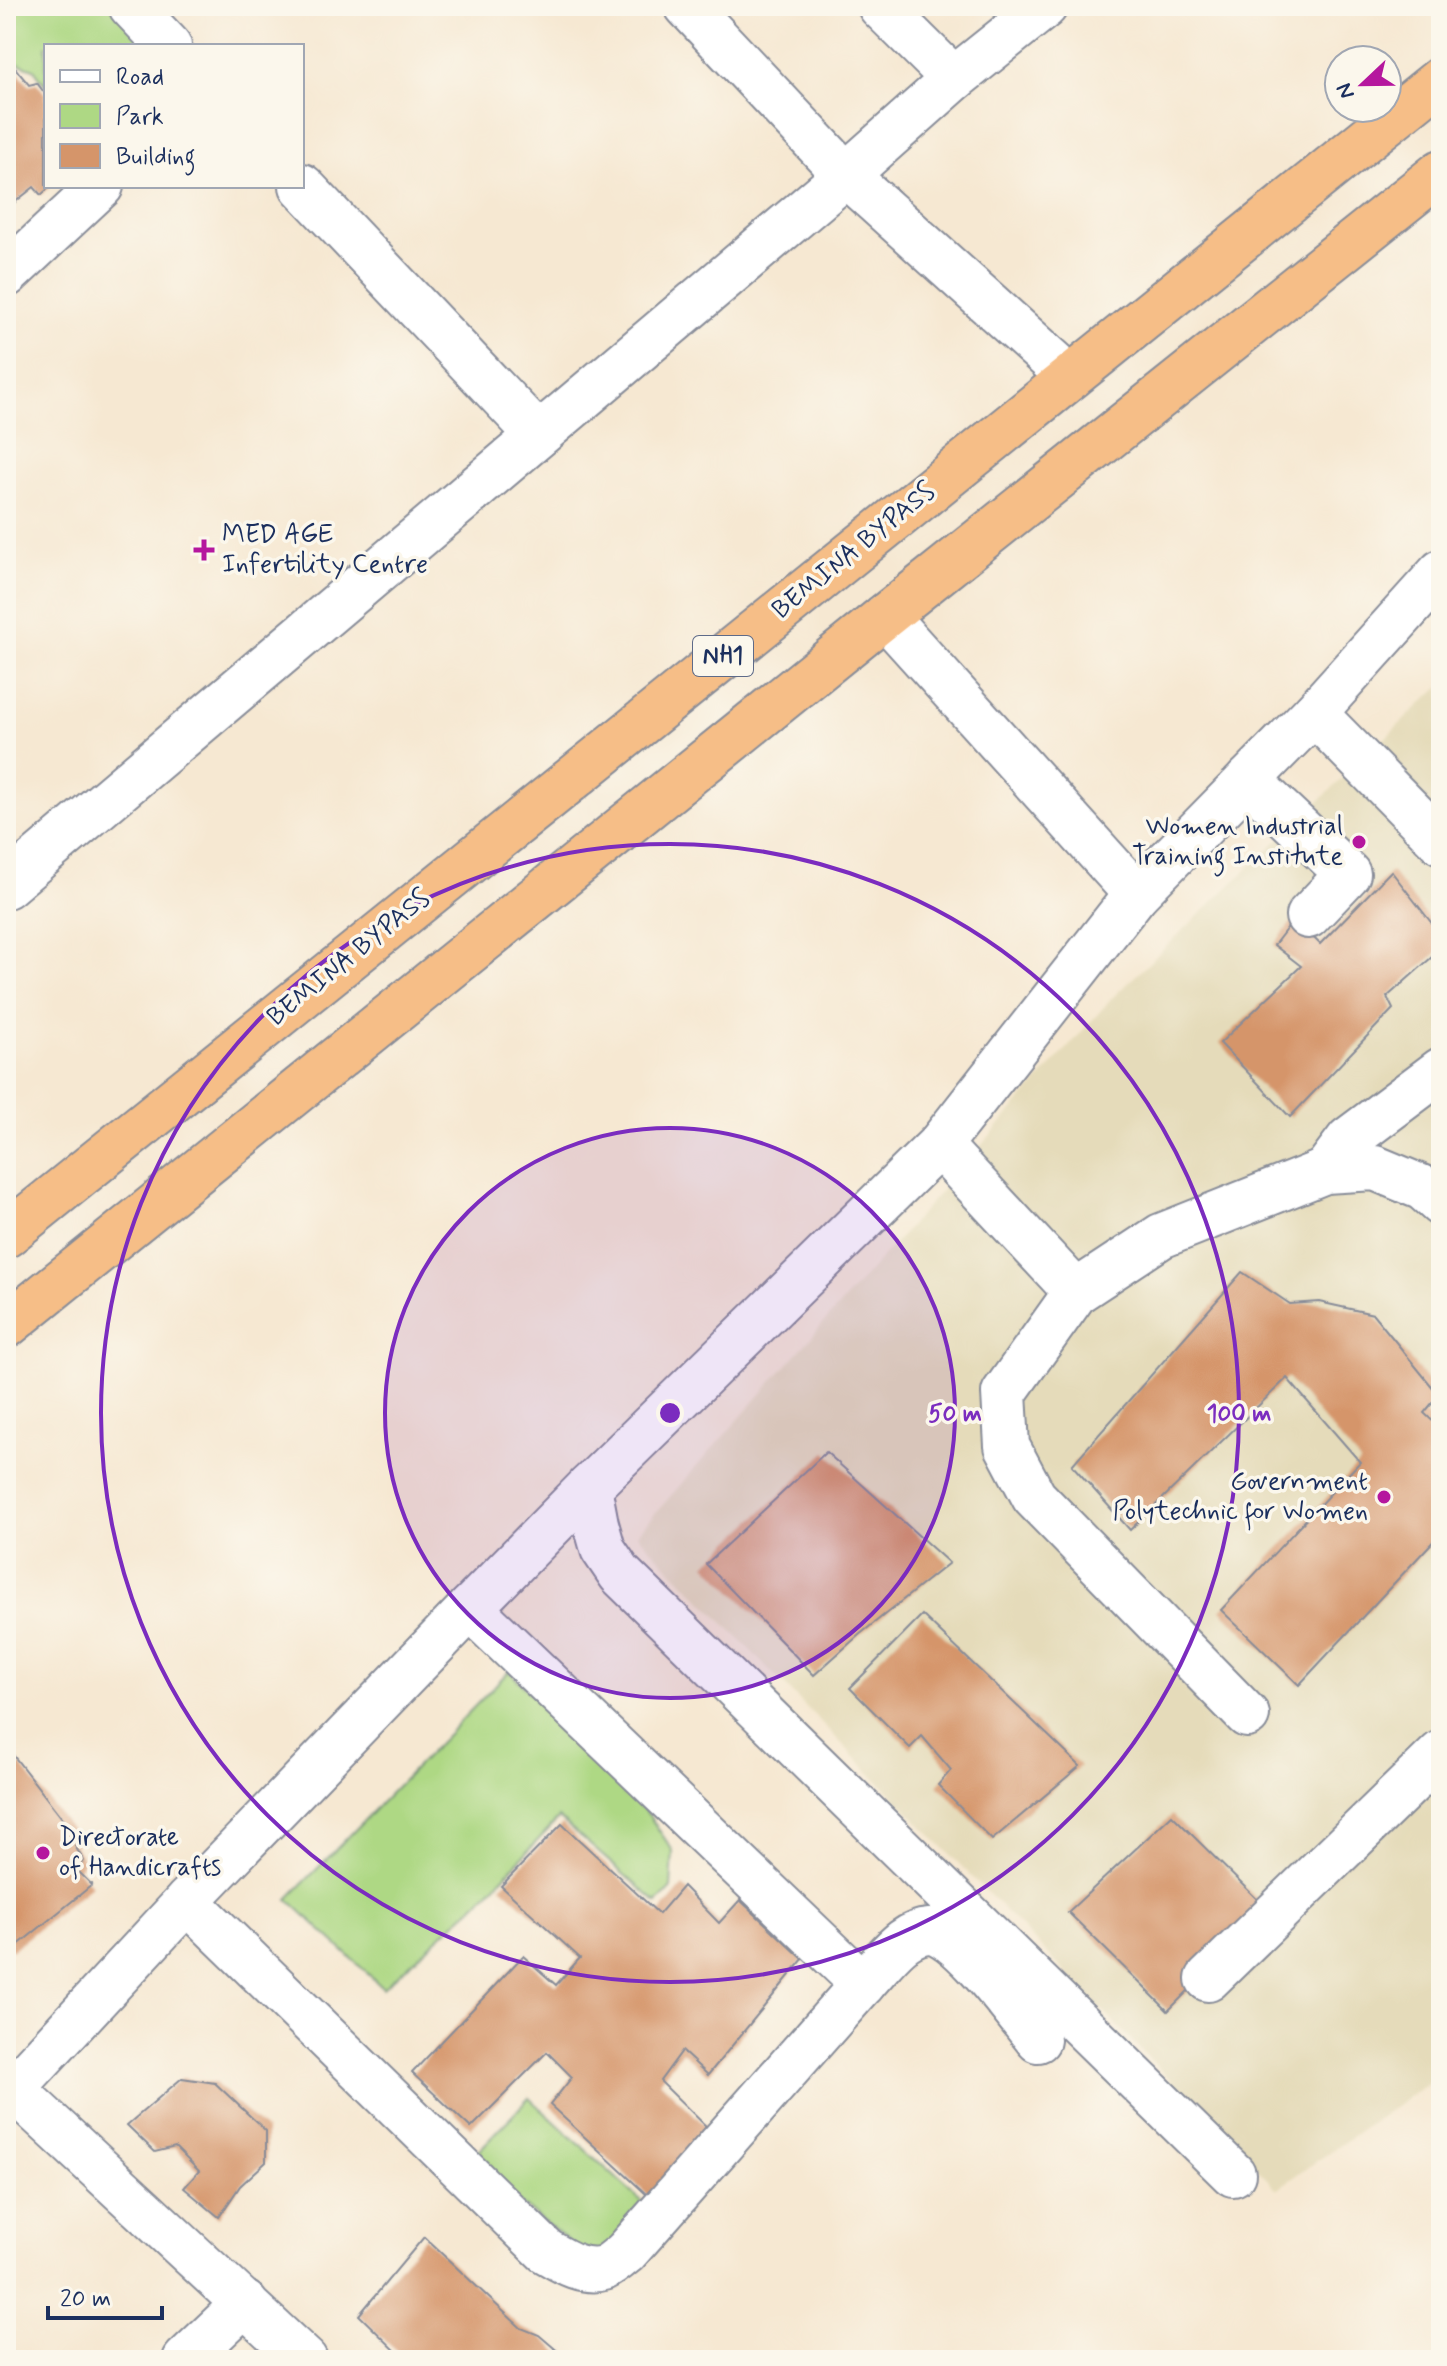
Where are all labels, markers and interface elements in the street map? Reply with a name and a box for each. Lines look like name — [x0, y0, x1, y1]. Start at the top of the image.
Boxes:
legend — [44, 44, 304, 188]
north arrow — [1323, 44, 1403, 124]
text: Road — [116, 62, 164, 93]
text: N — [1331, 79, 1362, 103]
text: Park — [116, 102, 164, 133]
text: Building — [116, 142, 196, 176]
street label: BEMINA BYPASS — [765, 475, 943, 627]
place label: MED AGE Infertility Centre — [222, 518, 428, 582]
marker: MED AGE Infertility Centre — [193, 539, 215, 561]
road number: NH1 — [693, 636, 753, 676]
place label: Women Industrial Training Institute — [1132, 810, 1343, 877]
marker: Women Industrial Training Institute — [1350, 833, 1368, 851]
street label: BEMINA BYPASS — [260, 882, 438, 1034]
centre of rings — [656, 1399, 684, 1427]
text: 50 m — [928, 1399, 982, 1430]
text: 100 m — [1207, 1399, 1271, 1430]
place label: Government Polytechnic for Women — [1113, 1465, 1368, 1531]
marker: Government Polytechnic for Women — [1375, 1488, 1393, 1506]
place label: Directorate of Handicrafts — [59, 1821, 221, 1885]
marker: Directorate of Handicrafts — [34, 1844, 52, 1862]
scale bar — [48, 2270, 162, 2320]
text: 20 m — [60, 2284, 111, 2315]

